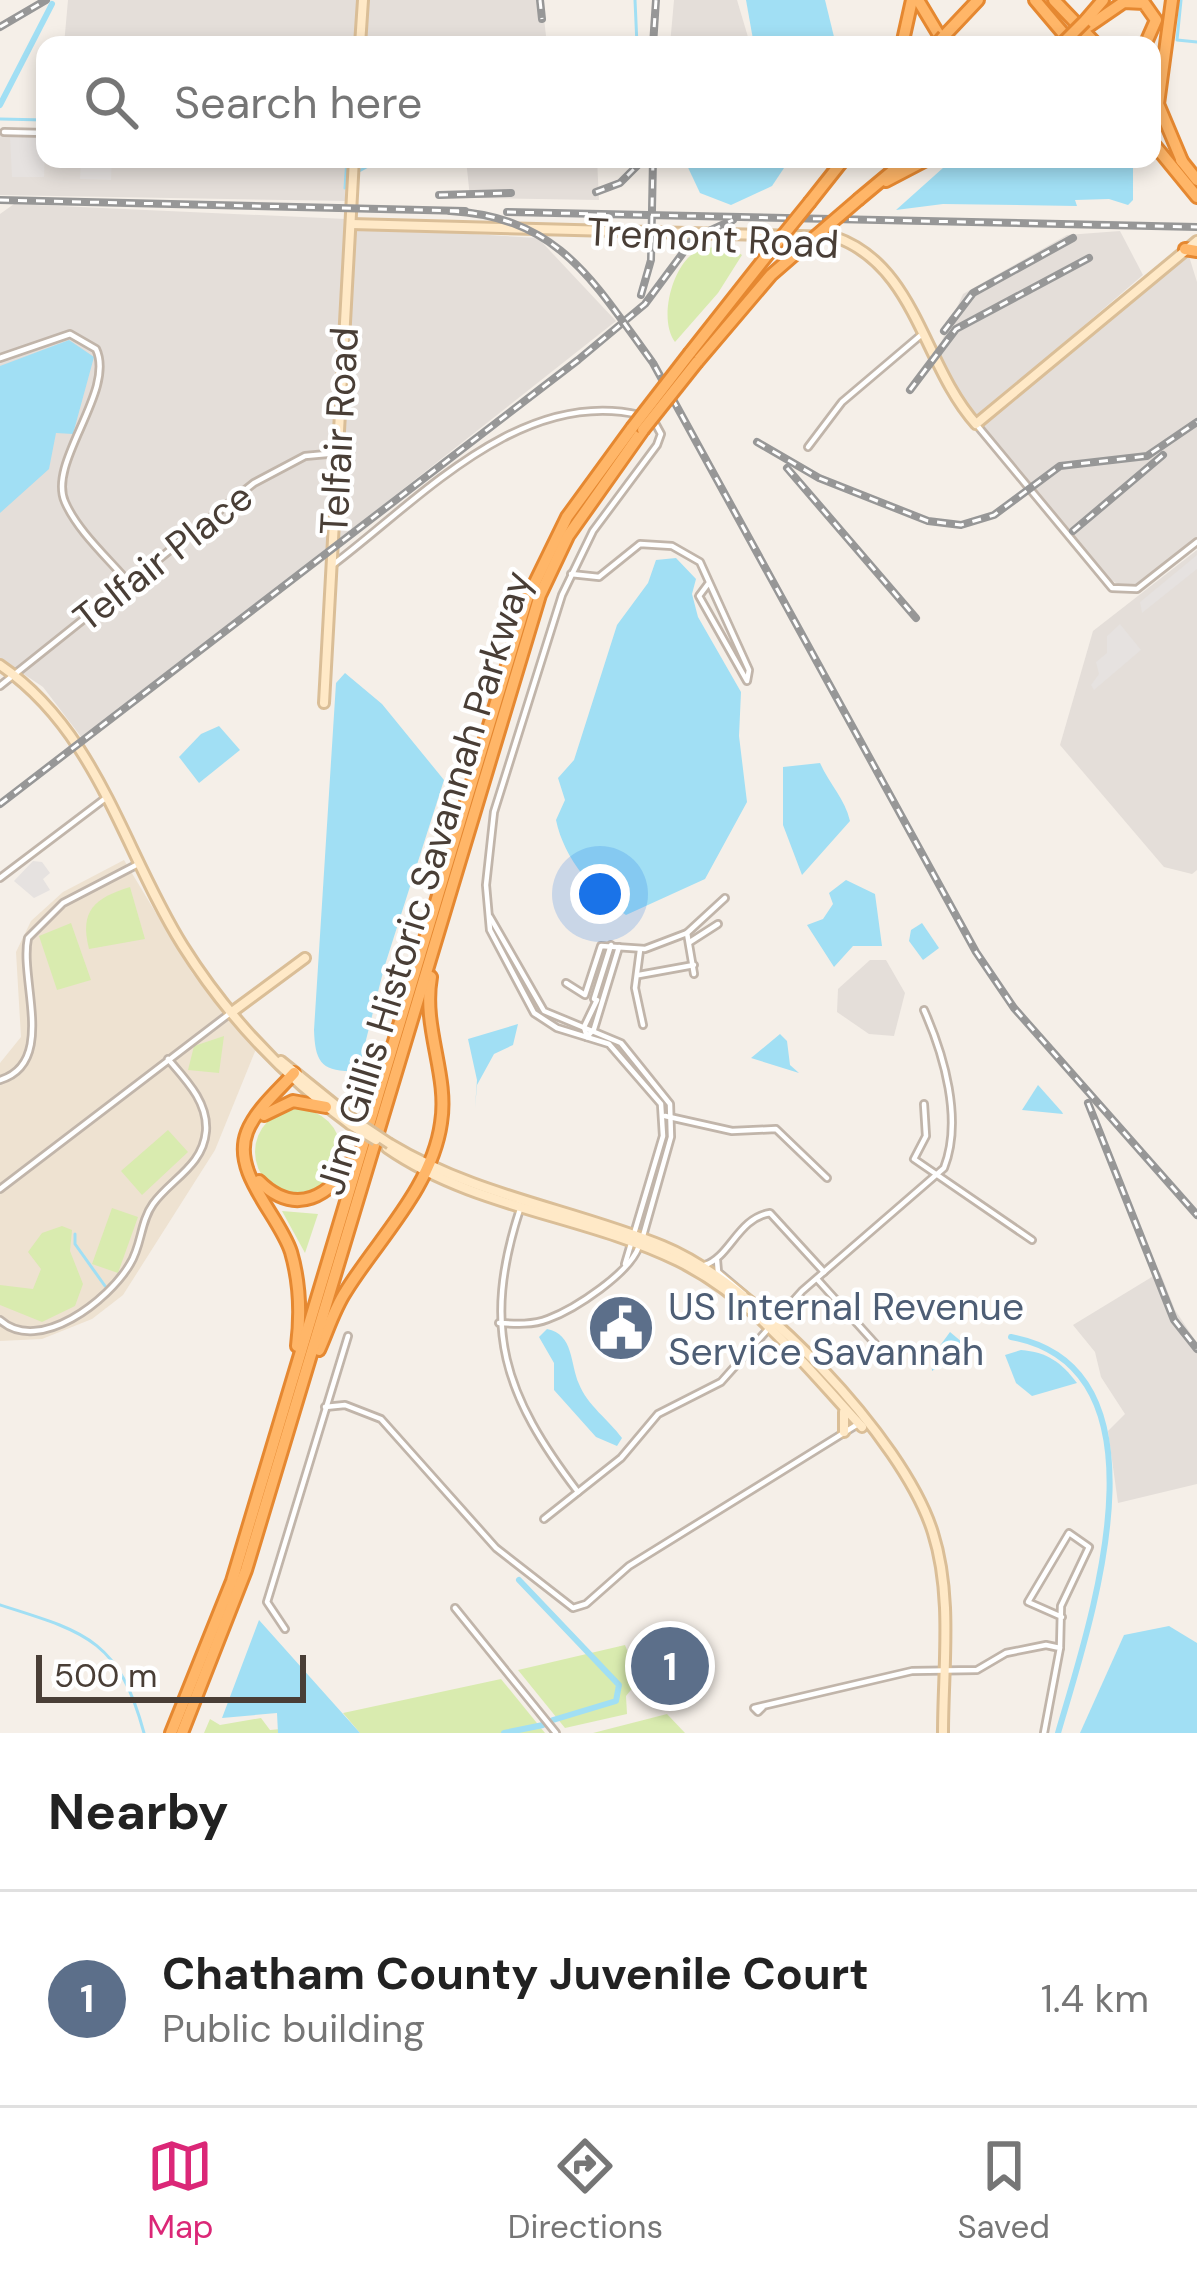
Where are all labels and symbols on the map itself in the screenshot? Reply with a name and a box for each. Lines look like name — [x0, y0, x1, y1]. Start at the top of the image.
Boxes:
street label: Tremont Road — [586, 206, 840, 270]
street label: Telfair Road — [308, 326, 370, 536]
street label: Telfair Place — [63, 471, 263, 643]
street label: Jim Gillis Historic Savannah Parkway — [305, 565, 543, 1201]
your location — [570, 864, 630, 924]
place label: US Internal Revenue Service Savannah — [668, 1281, 1024, 1377]
public building icon: US Internal Revenue Service Savannah — [586, 1293, 656, 1363]
pin: 1 — [631, 1621, 709, 1711]
scale bar — [36, 1649, 306, 1702]

